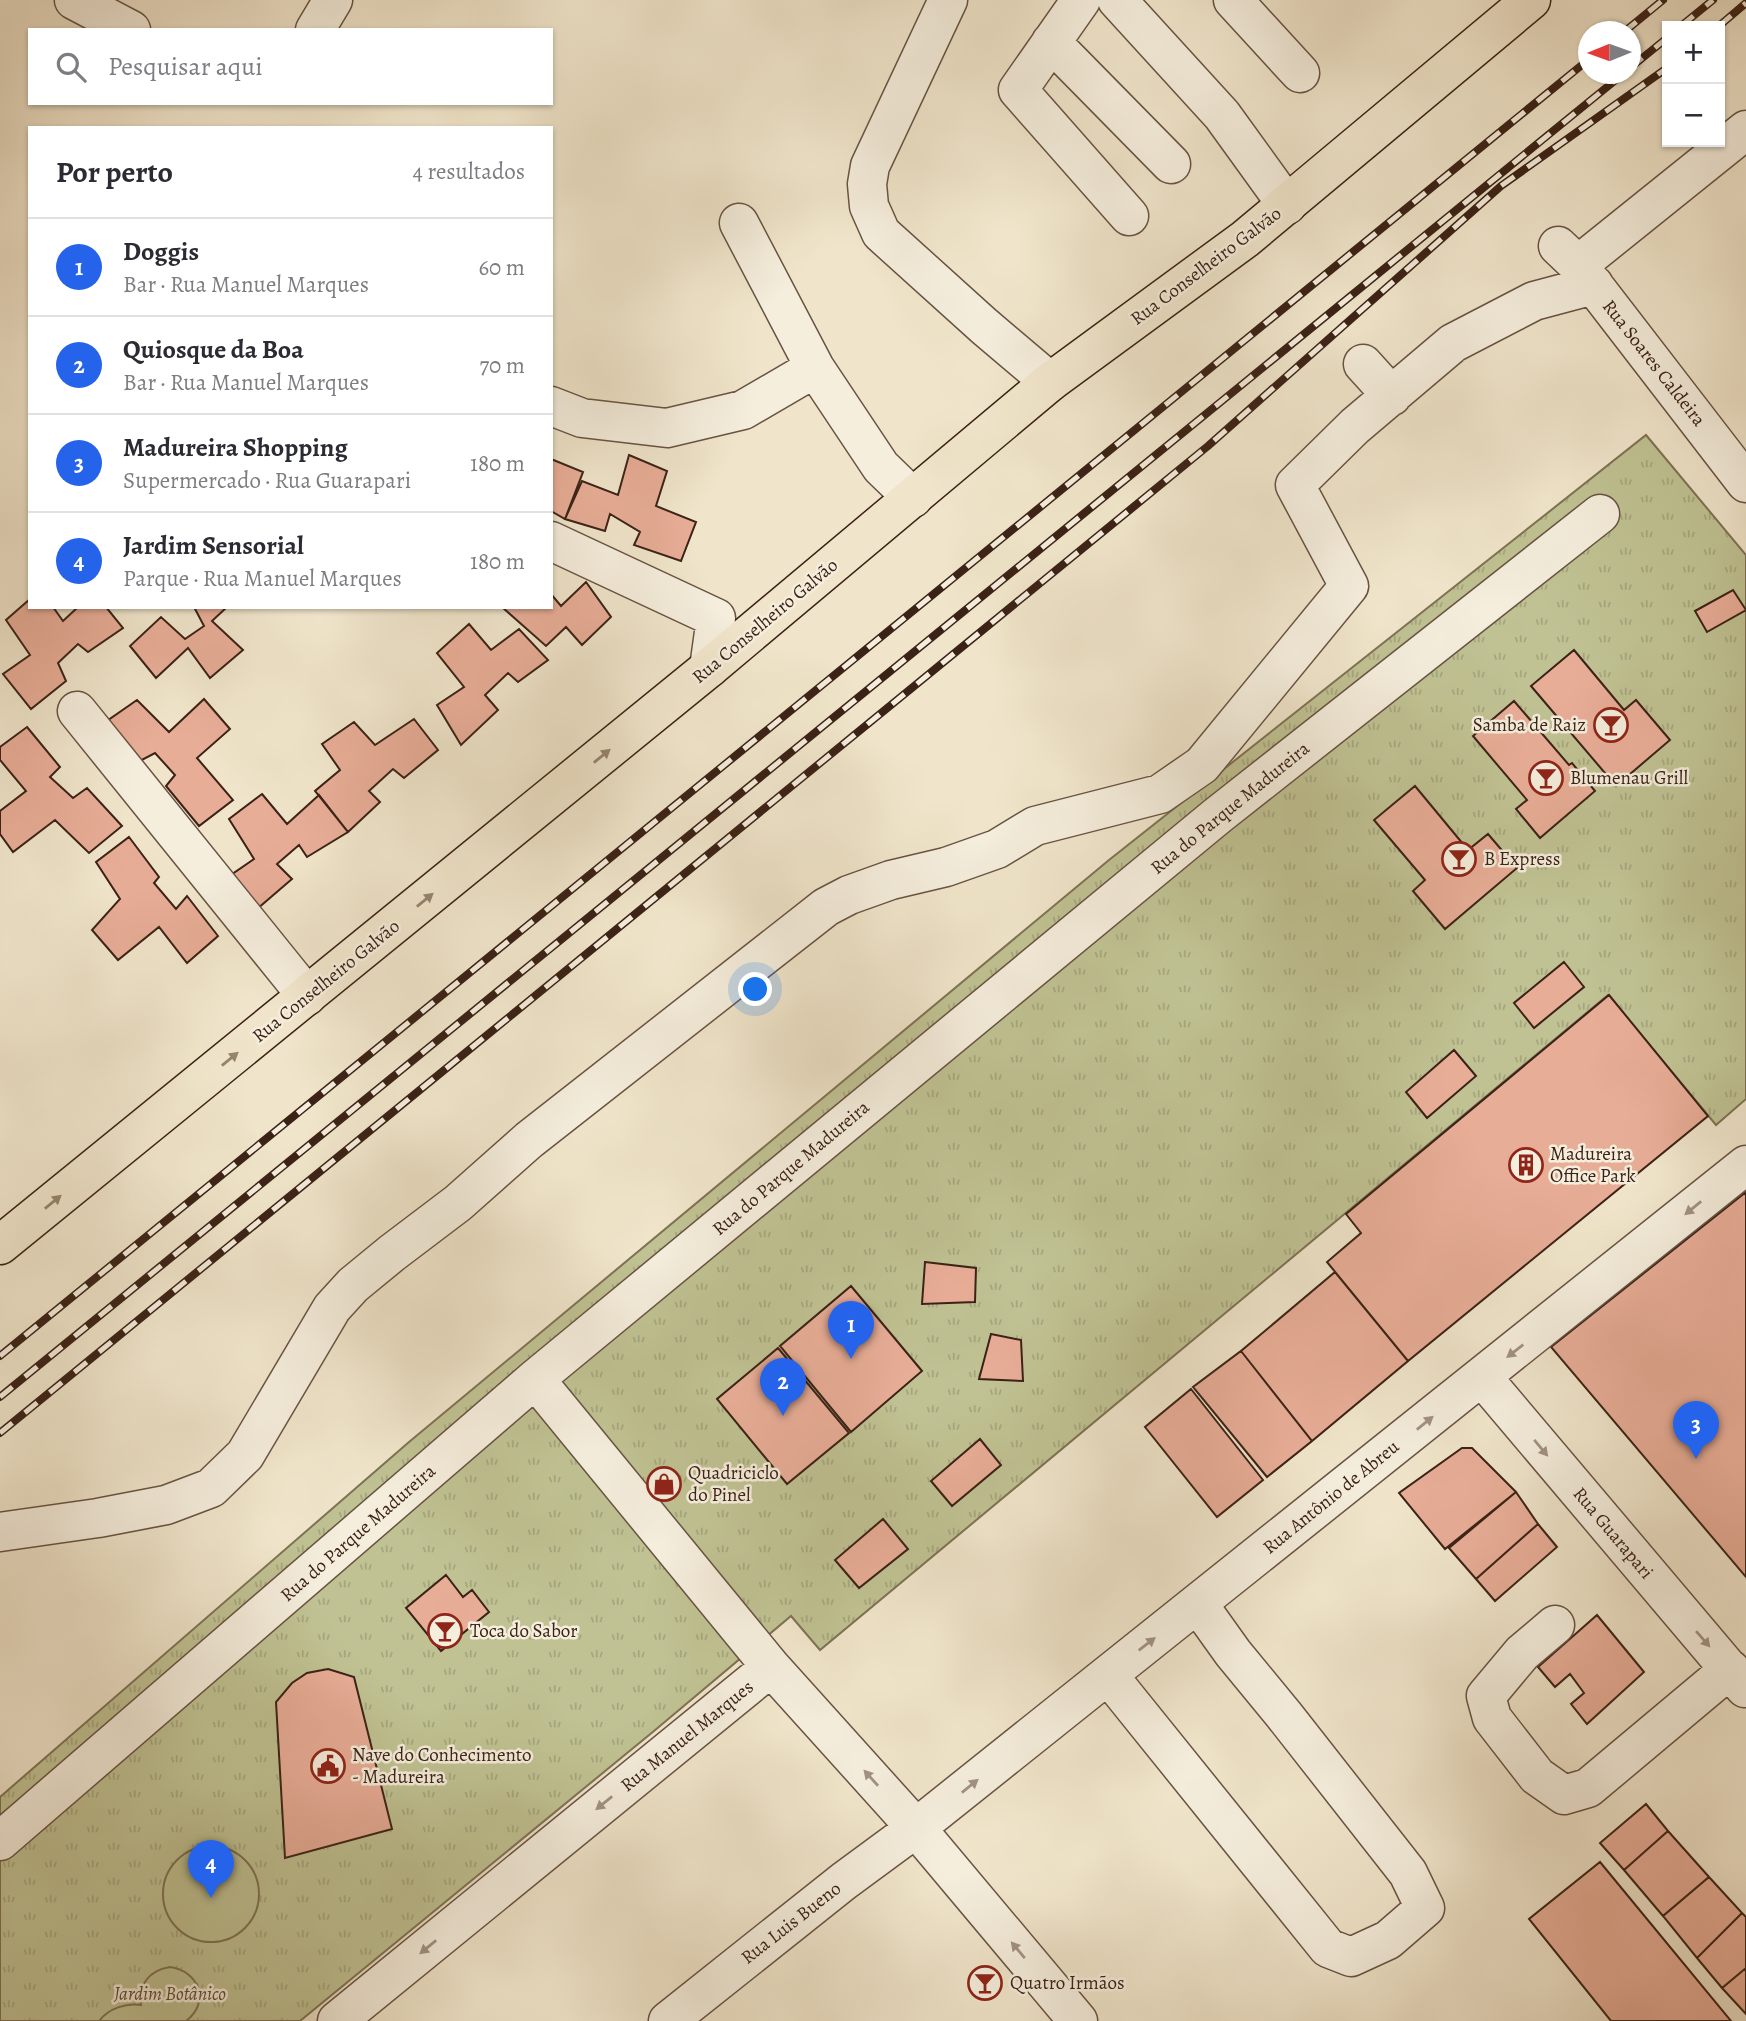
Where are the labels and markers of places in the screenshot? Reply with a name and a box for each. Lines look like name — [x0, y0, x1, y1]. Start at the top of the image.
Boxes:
bar icon: Samba de Raiz — [1592, 706, 1630, 744]
place label: Samba de Raiz — [1473, 712, 1586, 738]
bar icon: Blumenau Grill — [1527, 759, 1565, 797]
place label: Blumenau Grill — [1570, 765, 1688, 791]
bar icon: B Express — [1440, 840, 1478, 878]
place label: B Express — [1484, 846, 1560, 872]
place label: Madureira Office Park — [1550, 1141, 1636, 1189]
building icon: Madureira Office Park — [1507, 1146, 1545, 1184]
pin: 1 — [828, 1301, 874, 1359]
pin: 2 — [760, 1358, 806, 1416]
pin: 3 — [1673, 1401, 1719, 1459]
place label: Quadriciclo do Pinel — [688, 1460, 779, 1508]
shop icon: Quadriciclo do Pinel — [645, 1465, 683, 1503]
bar icon: Toca do Sabor — [426, 1612, 464, 1650]
place label: Toca do Sabor — [470, 1618, 578, 1644]
place label: Nave do Conhecimento - Madureira — [352, 1742, 532, 1790]
public building icon: Nave do Conhecimento - Madureira — [309, 1747, 347, 1785]
pin: 4 — [188, 1840, 234, 1898]
bar icon: Quatro Irmãos — [966, 1964, 1004, 2002]
place label: Quatro Irmãos — [1010, 1970, 1125, 1996]

